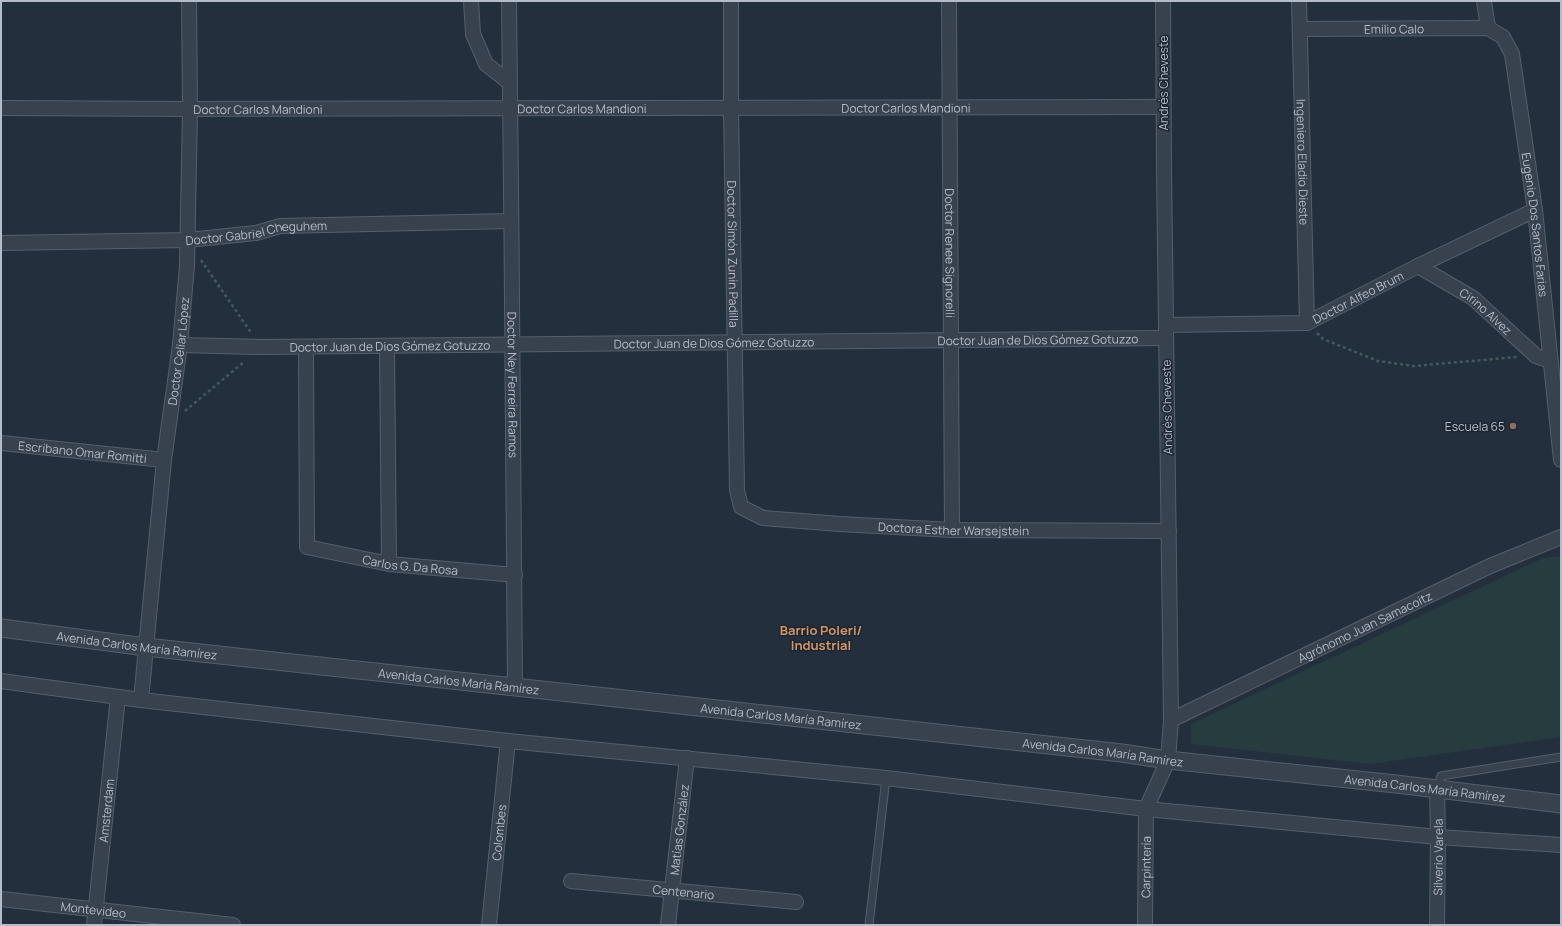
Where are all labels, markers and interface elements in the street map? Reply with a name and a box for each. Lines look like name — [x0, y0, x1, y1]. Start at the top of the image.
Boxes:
street label: Emilio Calo — [1364, 20, 1424, 37]
street label: Andrés Cheveste — [1155, 35, 1172, 131]
street label: Doctor Carlos Mandioni — [841, 99, 971, 116]
street label: Ingeniero Eladio Dieste — [1293, 99, 1313, 225]
street label: Doctor Carlos Mandioni — [193, 100, 323, 117]
street label: Doctor Carlos Mandioni — [517, 100, 647, 117]
street label: Eugenio Dos Santos Farias — [1518, 151, 1552, 298]
street label: Doctor Simón Zunin Padilla — [724, 180, 743, 328]
street label: Doctor Renee Signorelli — [942, 188, 959, 318]
street label: Doctor Gabriel Cheguhem — [185, 216, 327, 249]
street label: Doctor Alfeo Brum — [1309, 267, 1406, 327]
street label: Cirino Alvez — [1457, 284, 1516, 339]
street label: Doctor Celiar López — [163, 296, 193, 406]
street label: Doctor Ney Ferreira Ramos — [504, 312, 522, 458]
street label: Doctor Juan de Dios Gómez Gotuzzo — [937, 330, 1138, 349]
street label: Doctor Juan de Dios Gómez Gotuzzo — [614, 333, 814, 352]
street label: Doctor Juan de Dios Gómez Gotuzzo — [290, 336, 490, 355]
street label: Andrés Cheveste — [1158, 359, 1176, 455]
place label: Escuela 65 — [1445, 418, 1505, 435]
marker: Escuela 65 — [1508, 421, 1518, 431]
street label: Escribano Omar Romitti — [18, 436, 148, 467]
street label: Doctora Esther Warsejstein — [878, 518, 1029, 539]
street label: Carlos G. Da Rosa — [361, 550, 459, 579]
street label: Agrónomo Juan Samacoitz — [1295, 587, 1435, 666]
district label: Barrio Poleri/ Industrial — [780, 621, 862, 654]
street label: Avenida Carlos María Ramírez — [55, 627, 218, 663]
street label: Avenida Carlos María Ramírez — [377, 664, 540, 698]
street label: Avenida Carlos María Ramírez — [700, 699, 862, 733]
street label: Avenida Carlos María Ramírez — [1022, 734, 1184, 770]
street label: Avenida Carlos María Ramírez — [1344, 770, 1506, 806]
street label: Amsterdam — [94, 778, 118, 843]
street label: Matías González — [665, 783, 692, 876]
street label: Colombes — [487, 804, 510, 861]
street label: Silverio Varela — [1429, 819, 1447, 895]
street label: Carpintería — [1137, 836, 1154, 898]
street label: Centenario — [652, 880, 715, 903]
street label: Montevideo — [60, 897, 127, 921]

